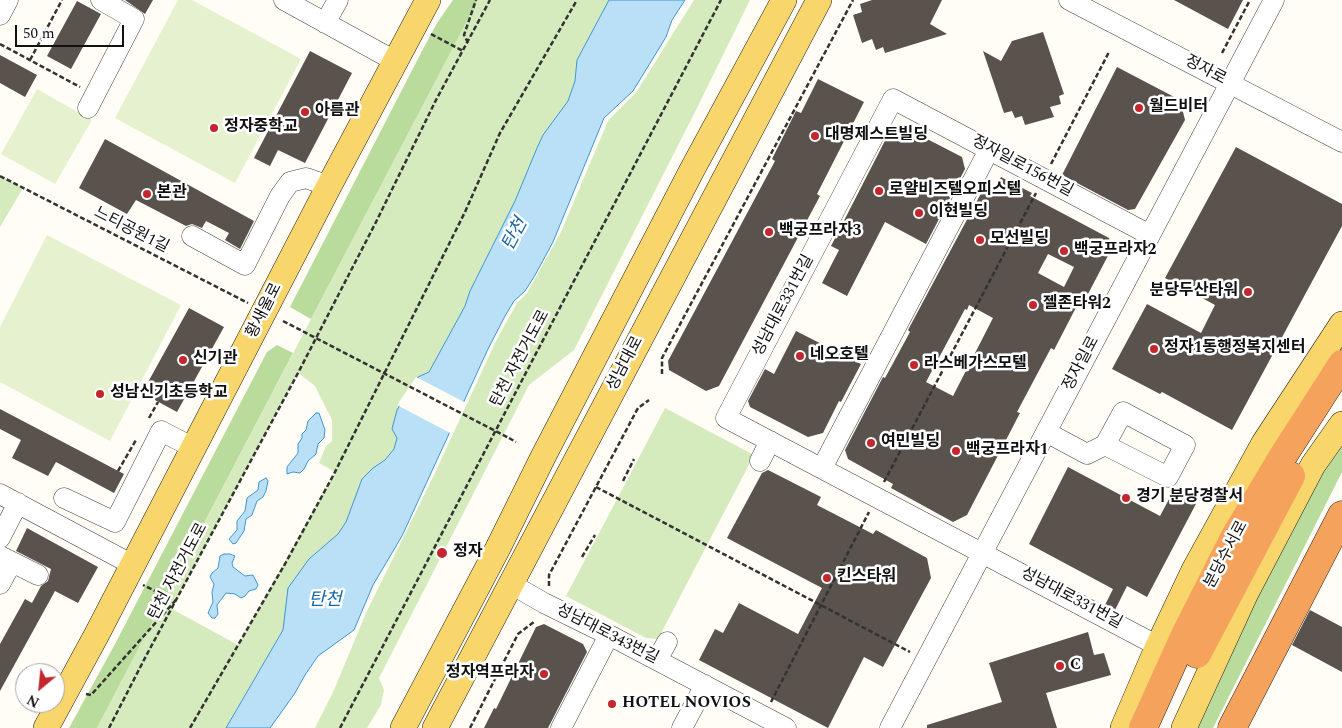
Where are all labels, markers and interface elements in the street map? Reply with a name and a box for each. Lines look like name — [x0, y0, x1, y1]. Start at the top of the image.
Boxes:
scale bar — [18, 15, 126, 47]
text: 50 m — [23, 22, 55, 45]
street label: 정자로 — [1181, 52, 1229, 90]
place label: 월드비터 — [1149, 98, 1208, 118]
place label: 아름관 — [315, 102, 359, 122]
marker: 월드비터 — [1133, 102, 1145, 114]
marker: 아름관 — [299, 106, 311, 118]
place label: 정자중학교 — [224, 118, 298, 138]
marker: 정자중학교 — [208, 122, 220, 134]
place label: 대명제스트빌딩 — [825, 126, 928, 146]
marker: 대명제스트빌딩 — [809, 130, 821, 142]
street label: 정자일로156번길 — [968, 132, 1076, 202]
place label: 로얄비즈텔오피스텔 — [889, 181, 1021, 201]
place label: 본관 — [157, 184, 186, 204]
marker: 로얄비즈텔오피스텔 — [873, 185, 885, 197]
marker: 본관 — [141, 188, 153, 200]
place label: 이현빌딩 — [929, 203, 988, 223]
street label: 느티공원1길 — [90, 204, 172, 258]
marker: 이현빌딩 — [913, 207, 925, 219]
water label: 탄천 — [499, 215, 533, 255]
place label: 백궁프라자3 — [779, 222, 862, 242]
marker: 백궁프라자3 — [763, 226, 775, 238]
place label: 모선빌딩 — [990, 230, 1049, 250]
marker: 모선빌딩 — [974, 234, 986, 246]
place label: 백궁프라자2 — [1074, 241, 1157, 261]
marker: 백궁프라자2 — [1058, 245, 1070, 257]
street label: 성남대로331번길 — [749, 252, 819, 360]
street label: 황새울로 — [243, 280, 287, 342]
place label: 분당두산타워 — [1150, 282, 1238, 302]
marker: 분당두산타워 — [1242, 286, 1254, 298]
place label: 젤존타워2 — [1043, 295, 1111, 315]
marker: 젤존타워2 — [1027, 299, 1039, 311]
street label: 탄천 자전거도로 — [487, 307, 555, 411]
street label: 성남대로 — [604, 333, 648, 395]
street label: 정자일로 — [1060, 333, 1104, 395]
place label: 정자1동행정복지센터 — [1164, 339, 1305, 359]
marker: 정자1동행정복지센터 — [1148, 343, 1160, 355]
place label: 네오호텔 — [810, 346, 869, 366]
place label: 신기관 — [193, 350, 237, 370]
marker: 네오호텔 — [794, 350, 806, 362]
marker: 신기관 — [177, 354, 189, 366]
place label: 라스베가스모텔 — [924, 355, 1027, 375]
marker: 라스베가스모텔 — [908, 359, 920, 371]
place label: 성남신기초등학교 — [110, 384, 228, 404]
marker: 성남신기초등학교 — [94, 388, 106, 400]
place label: 여민빌딩 — [881, 433, 940, 453]
marker: 여민빌딩 — [865, 437, 877, 449]
place label: 백궁프라자1 — [966, 441, 1049, 461]
marker: 백궁프라자1 — [950, 445, 962, 457]
place label: 경기 분당경찰서 — [1136, 488, 1243, 508]
marker: 경기 분당경찰서 — [1120, 492, 1132, 504]
street label: 분당수서로 — [1201, 518, 1253, 592]
street label: 탄천 자전거도로 — [145, 520, 213, 624]
place label: 정자 — [453, 543, 482, 563]
marker: 정자 — [435, 546, 449, 560]
street label: 성남대로331번길 — [1017, 564, 1125, 634]
place label: 킨스타워 — [837, 568, 896, 588]
marker: 킨스타워 — [821, 572, 833, 584]
water label: 탄천 — [308, 590, 342, 612]
street label: 성남대로343번길 — [553, 601, 661, 669]
place label: C — [1070, 656, 1081, 676]
marker: C — [1054, 660, 1066, 672]
north arrow — [15, 663, 65, 713]
place label: 정자역프라자 — [446, 664, 534, 684]
marker: 정자역프라자 — [538, 668, 550, 680]
text: N — [23, 689, 43, 713]
place label: HOTEL NOVIOS — [622, 694, 751, 714]
marker: HOTEL NOVIOS — [606, 698, 618, 710]

